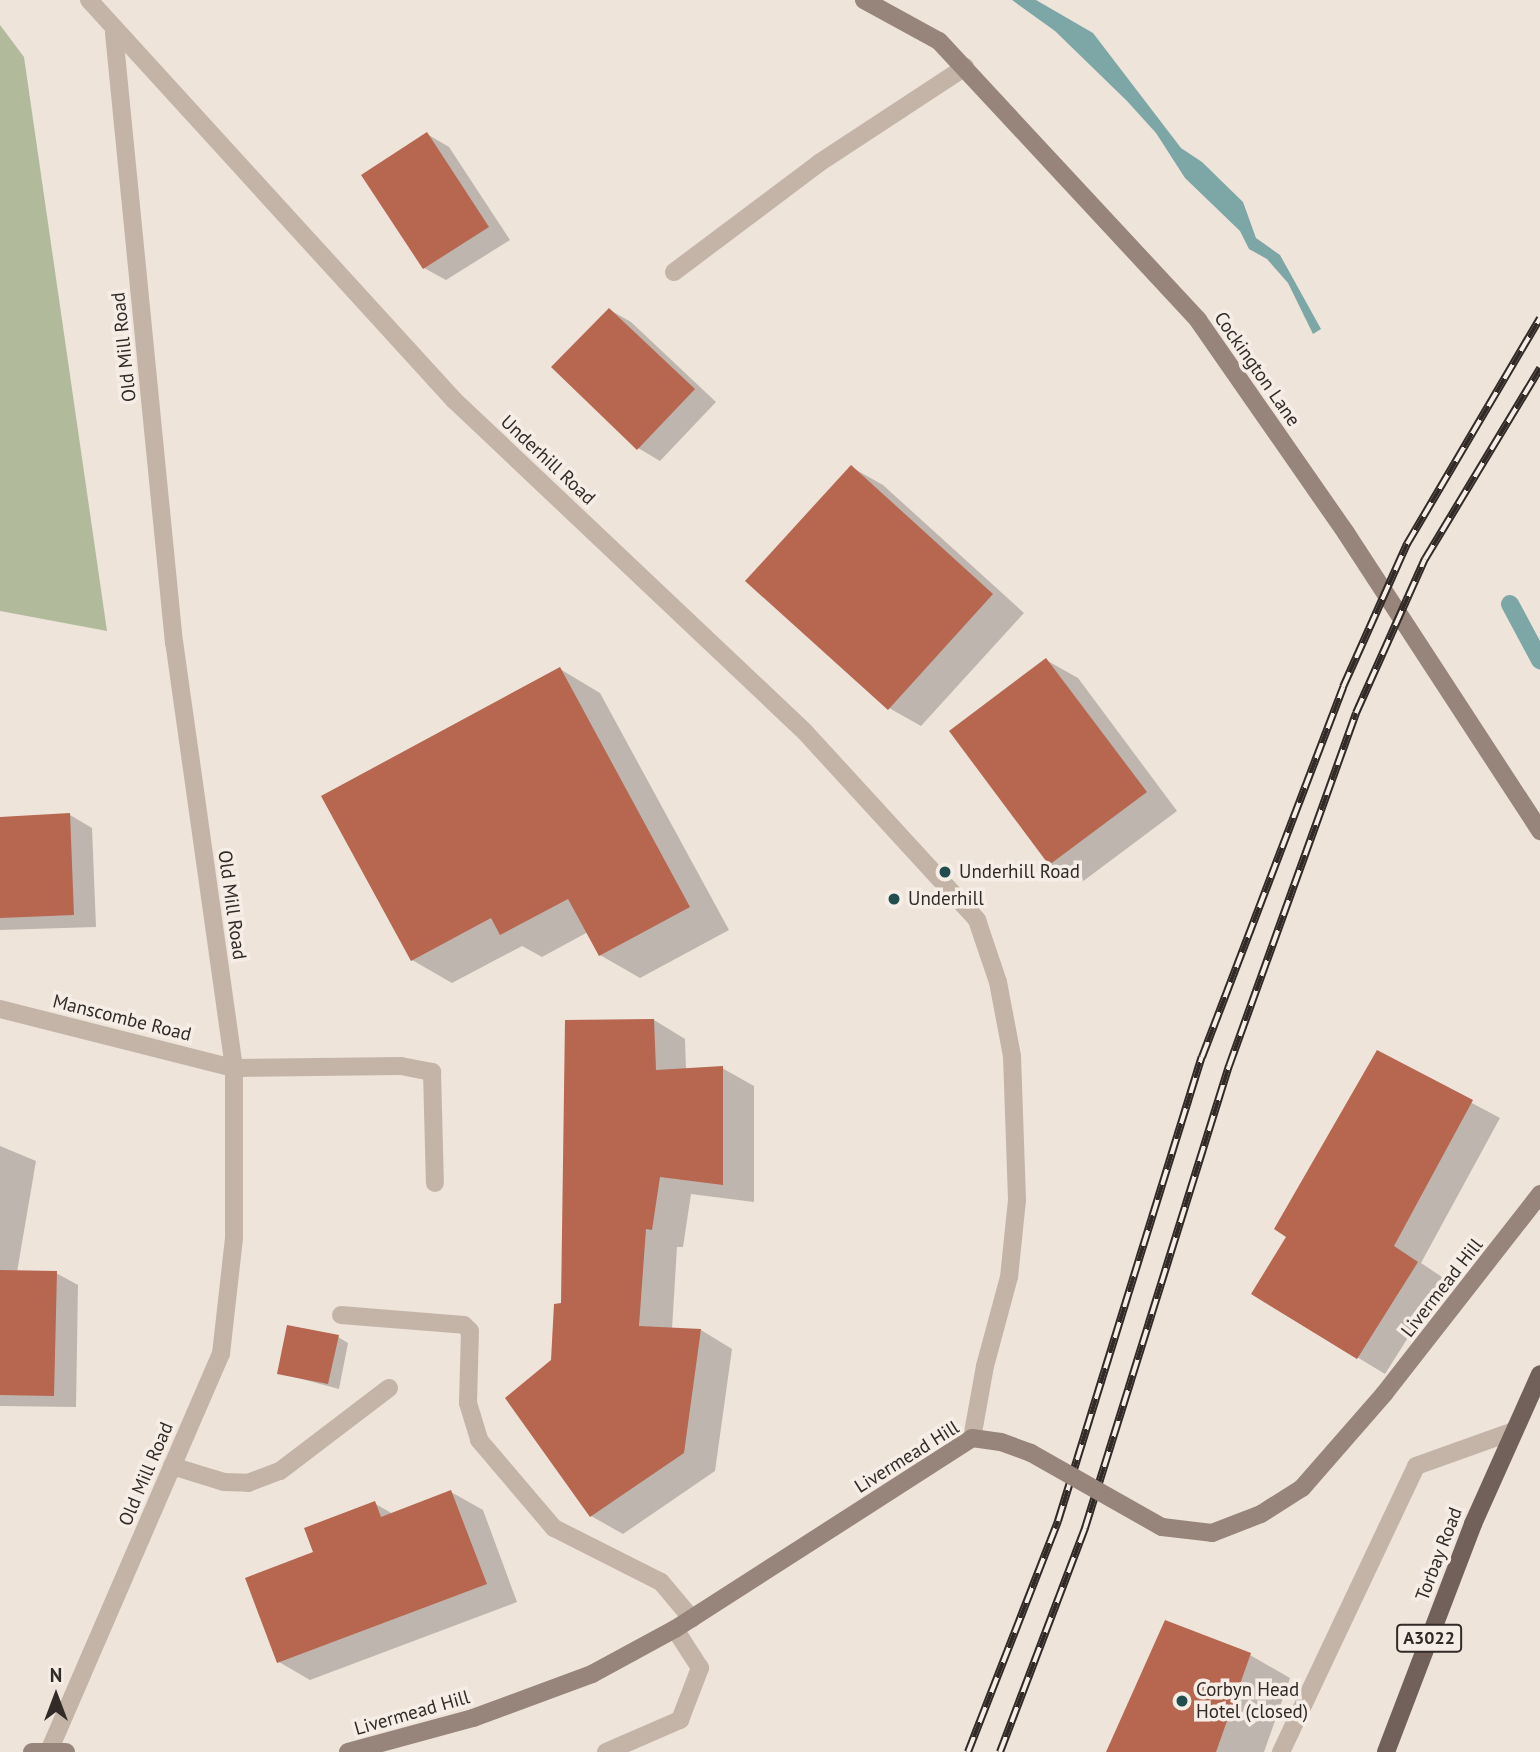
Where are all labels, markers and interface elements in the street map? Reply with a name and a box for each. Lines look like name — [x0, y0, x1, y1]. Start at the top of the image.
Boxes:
street label: Old Mill Road — [107, 291, 141, 403]
street label: Cockington Lane — [1209, 307, 1305, 431]
street label: Underhill Road — [496, 410, 600, 510]
street label: Old Mill Road — [213, 849, 251, 961]
place label: Underhill Road — [959, 861, 1080, 883]
marker: Underhill Road — [937, 864, 953, 880]
place label: Underhill — [908, 888, 984, 910]
marker: Underhill — [886, 891, 902, 907]
street label: Manscombe Road — [50, 990, 194, 1046]
street label: Livermead Hill — [1396, 1234, 1488, 1342]
street label: Livermead Hill — [851, 1416, 963, 1498]
street label: Old Mill Road — [114, 1419, 178, 1529]
street label: Torbay Road — [1411, 1504, 1467, 1604]
road number: A3022 — [1396, 1624, 1462, 1652]
north arrow — [21, 1661, 91, 1731]
text: N — [50, 1663, 62, 1687]
place label: Corbyn Head Hotel (closed) — [1196, 1679, 1308, 1723]
street label: Livermead Hill — [352, 1686, 472, 1740]
marker: Corbyn Head Hotel (closed) — [1174, 1693, 1190, 1709]

